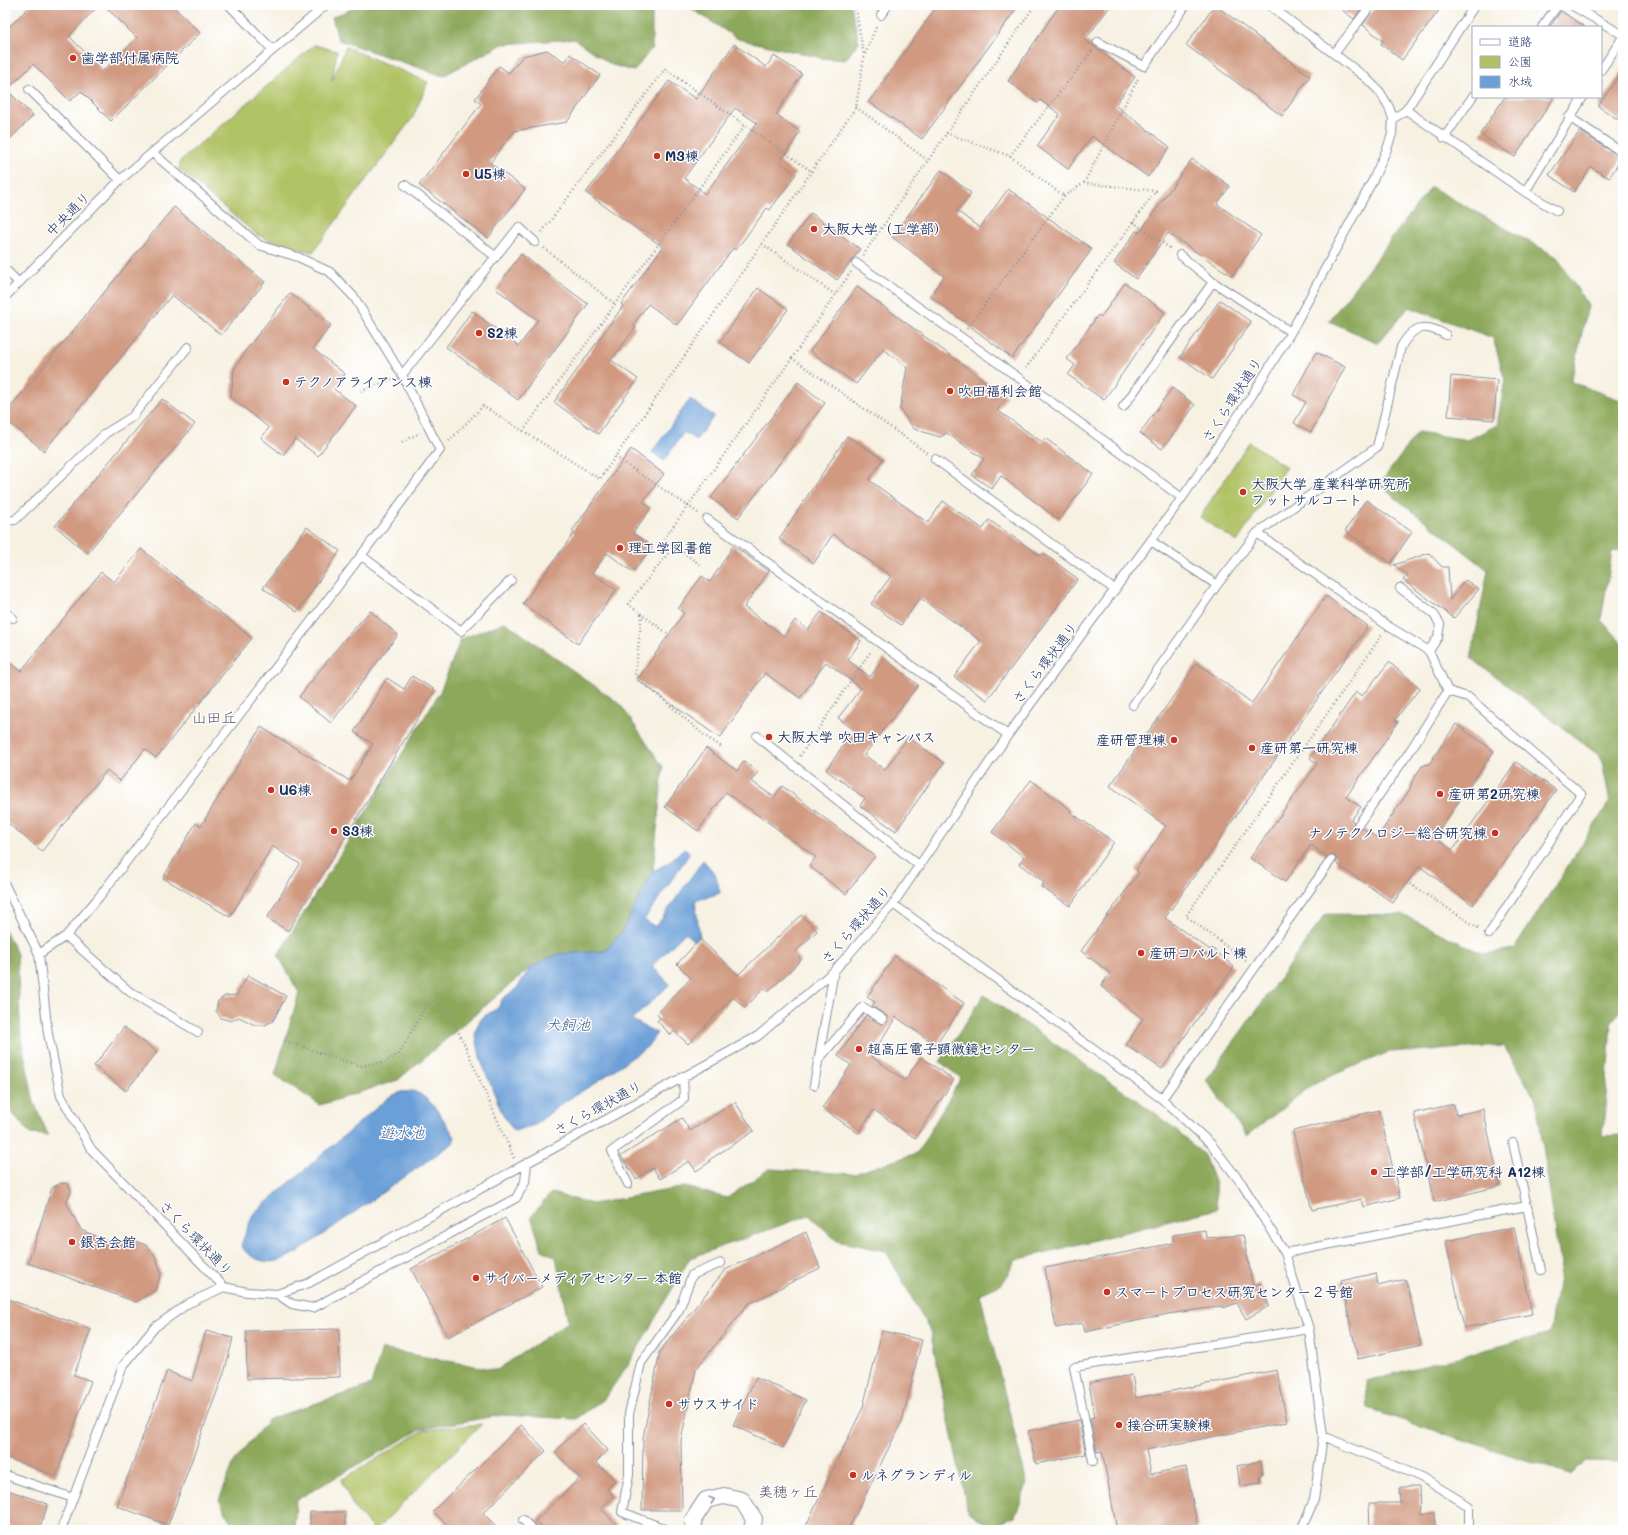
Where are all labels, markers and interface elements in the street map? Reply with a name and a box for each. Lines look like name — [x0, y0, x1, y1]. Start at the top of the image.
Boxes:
legend — [1472, 26, 1602, 98]
text: 道路 — [1508, 33, 1532, 49]
place label: 歯学部付属病院 — [81, 48, 179, 67]
marker: 歯学部付属病院 — [68, 53, 78, 63]
text: 公園 — [1508, 53, 1532, 69]
text: 水域 — [1508, 73, 1532, 89]
place label: M3棟 — [665, 146, 700, 165]
marker: M3棟 — [652, 151, 662, 161]
place label: U5棟 — [474, 164, 507, 183]
marker: U5棟 — [461, 169, 471, 179]
street label: 中央通り — [41, 187, 94, 240]
place label: 大阪大学（工学部） — [822, 219, 948, 238]
marker: 大阪大学（工学部） — [809, 224, 819, 234]
place label: S2棟 — [487, 323, 519, 342]
marker: S2棟 — [474, 328, 484, 338]
street label: さくら環状通り — [1197, 353, 1266, 446]
place label: テクノアライアンス棟 — [294, 372, 433, 391]
marker: テクノアライアンス棟 — [281, 377, 291, 387]
place label: 吹田福利会館 — [958, 381, 1042, 400]
marker: 吹田福利会館 — [945, 386, 955, 396]
place label: 大阪大学 産業科学研究所 フットサルコート — [1251, 474, 1410, 509]
marker: 大阪大学 産業科学研究所 フットサルコート — [1238, 487, 1248, 497]
place label: 理工学図書館 — [628, 538, 712, 557]
marker: 理工学図書館 — [615, 543, 625, 553]
street label: さくら環状通り — [1008, 618, 1082, 708]
district label: 山田丘 — [191, 707, 237, 727]
place label: 大阪大学 吹田キャンパス — [777, 727, 935, 746]
place label: 産研管理棟 — [1096, 730, 1167, 749]
marker: 大阪大学 吹田キャンパス — [764, 732, 774, 742]
marker: 産研管理棟 — [1169, 735, 1179, 745]
place label: 産研第一研究棟 — [1260, 738, 1359, 757]
marker: 産研第一研究棟 — [1247, 743, 1257, 753]
place label: U6棟 — [279, 780, 312, 799]
place label: 産研第2研究棟 — [1448, 784, 1541, 803]
marker: U6棟 — [266, 785, 276, 795]
marker: 産研第2研究棟 — [1435, 789, 1445, 799]
place label: S3棟 — [342, 821, 374, 840]
place label: ナノテクノロジー総合研究棟 — [1308, 823, 1488, 842]
marker: S3棟 — [329, 826, 339, 836]
marker: ナノテクノロジー総合研究棟 — [1490, 828, 1500, 838]
street label: さくら環状通り — [816, 881, 895, 968]
place label: 産研コバルト棟 — [1149, 943, 1248, 962]
marker: 産研コバルト棟 — [1136, 948, 1146, 958]
water label: 犬飼池 — [545, 1014, 591, 1034]
place label: 超高圧電子顕微鏡センター — [867, 1039, 1035, 1058]
marker: 超高圧電子顕微鏡センター — [854, 1044, 864, 1054]
street label: さくら環状通り — [550, 1075, 645, 1140]
water label: 遊水池 — [379, 1122, 425, 1142]
place label: 工学部/工学研究科 A12棟 — [1382, 1162, 1546, 1181]
marker: 工学部/工学研究科 A12棟 — [1369, 1167, 1379, 1177]
street label: さくら環状通り — [155, 1196, 237, 1279]
place label: 銀杏会館 — [80, 1232, 136, 1251]
marker: 銀杏会館 — [67, 1237, 77, 1247]
place label: サイバーメディアセンター 本館 — [484, 1268, 682, 1287]
marker: サイバーメディアセンター 本館 — [471, 1273, 481, 1283]
place label: スマートプロセス研究センター２号館 — [1115, 1282, 1353, 1301]
marker: スマートプロセス研究センター２号館 — [1102, 1287, 1112, 1297]
place label: サウスサイド — [677, 1394, 759, 1413]
marker: サウスサイド — [664, 1399, 674, 1409]
place label: 接合研実験棟 — [1127, 1415, 1212, 1434]
marker: 接合研実験棟 — [1114, 1420, 1124, 1430]
place label: ルネグランディル — [861, 1465, 972, 1484]
marker: ルネグランディル — [848, 1470, 858, 1480]
district label: 美穂ヶ丘 — [758, 1481, 818, 1501]
one-way arrow — [708, 1496, 715, 1504]

